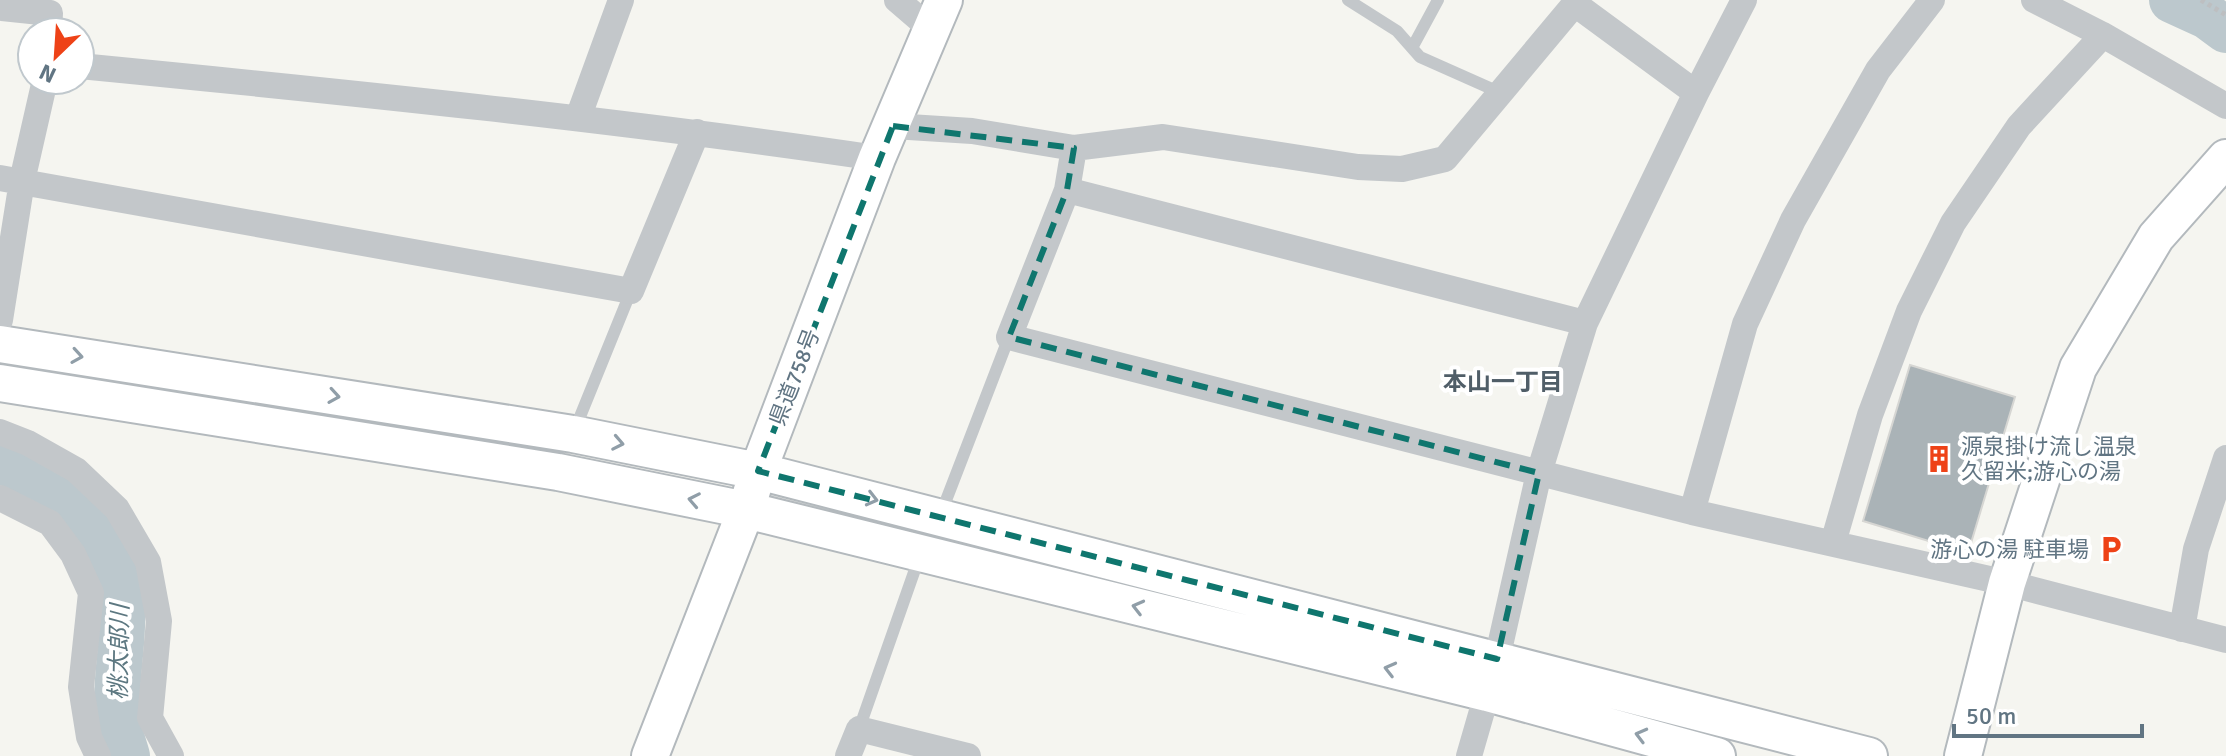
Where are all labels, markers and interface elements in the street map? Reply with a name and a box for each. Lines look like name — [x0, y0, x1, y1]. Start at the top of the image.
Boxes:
north arrow — [16, 16, 96, 96]
text: N — [35, 58, 60, 89]
street label: 県道758号 — [764, 325, 825, 429]
one-way arrow — [70, 347, 84, 364]
district label: 本山一丁目 — [1443, 367, 1563, 397]
one-way arrow — [327, 387, 341, 404]
place label: 源泉掛け流し温泉 久留米;游心の湯 — [1961, 433, 2137, 485]
one-way arrow — [611, 434, 624, 451]
building icon: 源泉掛け流し温泉 久留米;游心の湯 — [1924, 444, 1954, 474]
one-way arrow — [865, 489, 878, 506]
one-way arrow — [688, 492, 701, 509]
parking icon: 游心の湯 駐車場 — [2096, 534, 2126, 564]
place label: 游心の湯 駐車場 — [1930, 536, 2089, 563]
one-way arrow — [1131, 599, 1145, 616]
water label: 桃太郎川 — [103, 601, 135, 700]
one-way arrow — [1384, 661, 1397, 678]
scale bar — [1954, 688, 2142, 738]
text: 50 m — [1966, 701, 2016, 731]
one-way arrow — [1635, 728, 1649, 745]

